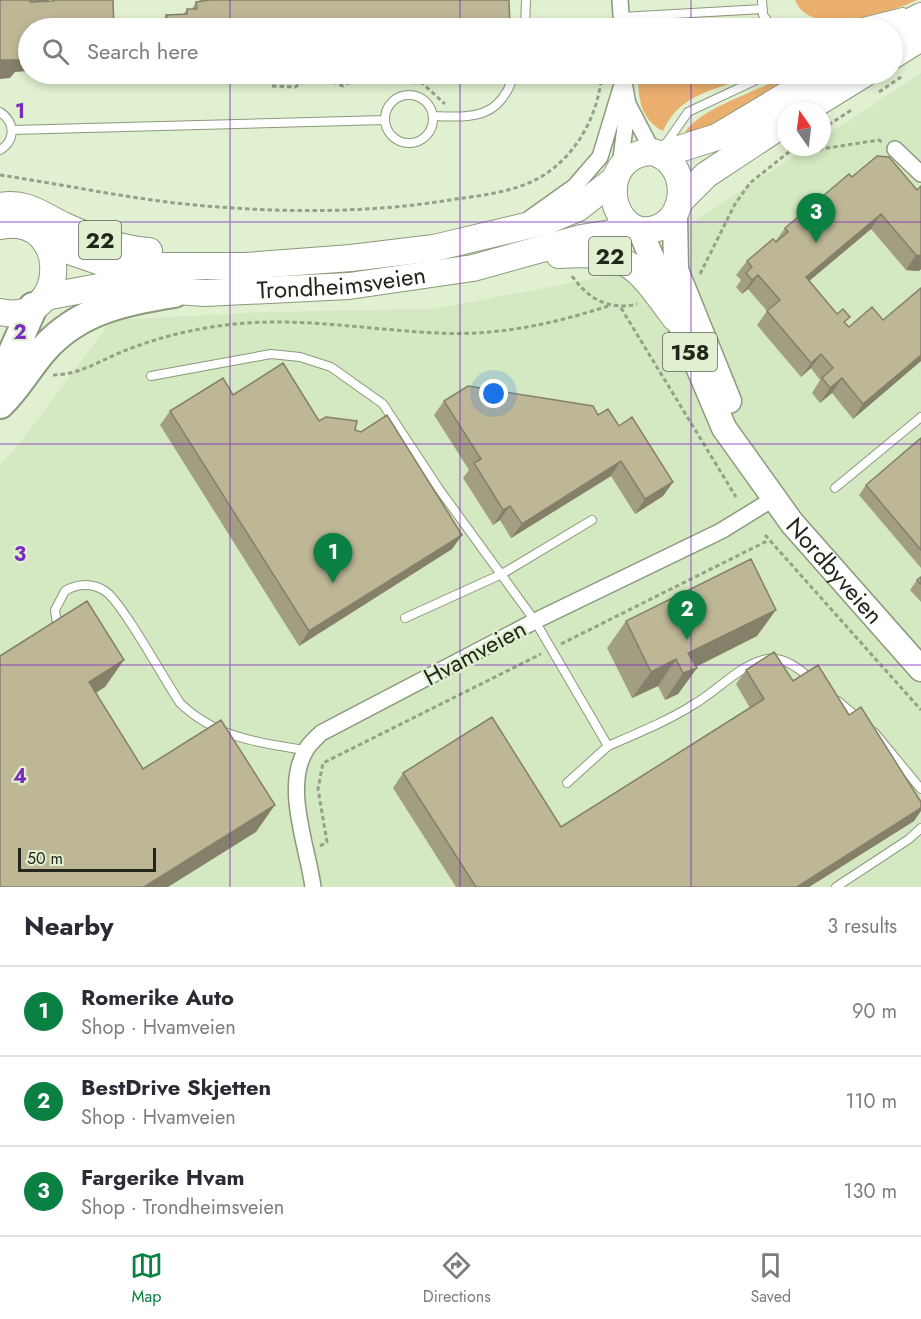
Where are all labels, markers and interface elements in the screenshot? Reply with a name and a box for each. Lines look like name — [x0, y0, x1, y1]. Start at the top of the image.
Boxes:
search box — [18, 18, 903, 84]
icon: search — [39, 35, 72, 68]
text: Search here — [87, 35, 198, 67]
text: 1 — [15, 97, 25, 126]
north arrow — [777, 102, 831, 156]
pin: 3 — [796, 194, 836, 243]
road number: 22 — [79, 221, 121, 259]
road number: 22 — [589, 237, 631, 275]
street label: Trondheimsveien — [256, 257, 428, 307]
text: 2 — [13, 318, 27, 347]
road number: 158 — [663, 333, 717, 371]
your location — [479, 379, 508, 408]
street label: Nordbyveien — [778, 510, 892, 632]
pin: 1 — [314, 534, 352, 583]
text: 3 — [14, 540, 26, 569]
pin: 2 — [668, 590, 706, 640]
street label: Hvamveien — [417, 611, 532, 694]
text: 4 — [13, 762, 27, 791]
scale bar — [18, 845, 156, 872]
text: 50 m — [27, 847, 63, 870]
text: Nearby — [24, 907, 113, 945]
text: 3 results — [827, 912, 897, 941]
text: Romerike Auto — [81, 981, 234, 1013]
text: 1 — [38, 997, 49, 1026]
text: 90 m — [852, 997, 897, 1026]
text: Shop · Hvamveien — [81, 1013, 236, 1042]
text: BestDrive Skjetten — [81, 1071, 271, 1103]
text: 2 — [37, 1087, 50, 1116]
text: 110 m — [845, 1087, 897, 1116]
text: Shop · Hvamveien — [81, 1103, 236, 1132]
text: Fargerike Hvam — [81, 1161, 245, 1193]
text: 3 — [37, 1177, 50, 1206]
text: 130 m — [843, 1177, 897, 1206]
text: Shop · Trondheimsveien — [81, 1193, 284, 1222]
tab: Map — [130, 1249, 163, 1308]
tab: Directions — [423, 1249, 491, 1308]
tab: Saved — [750, 1249, 791, 1308]

